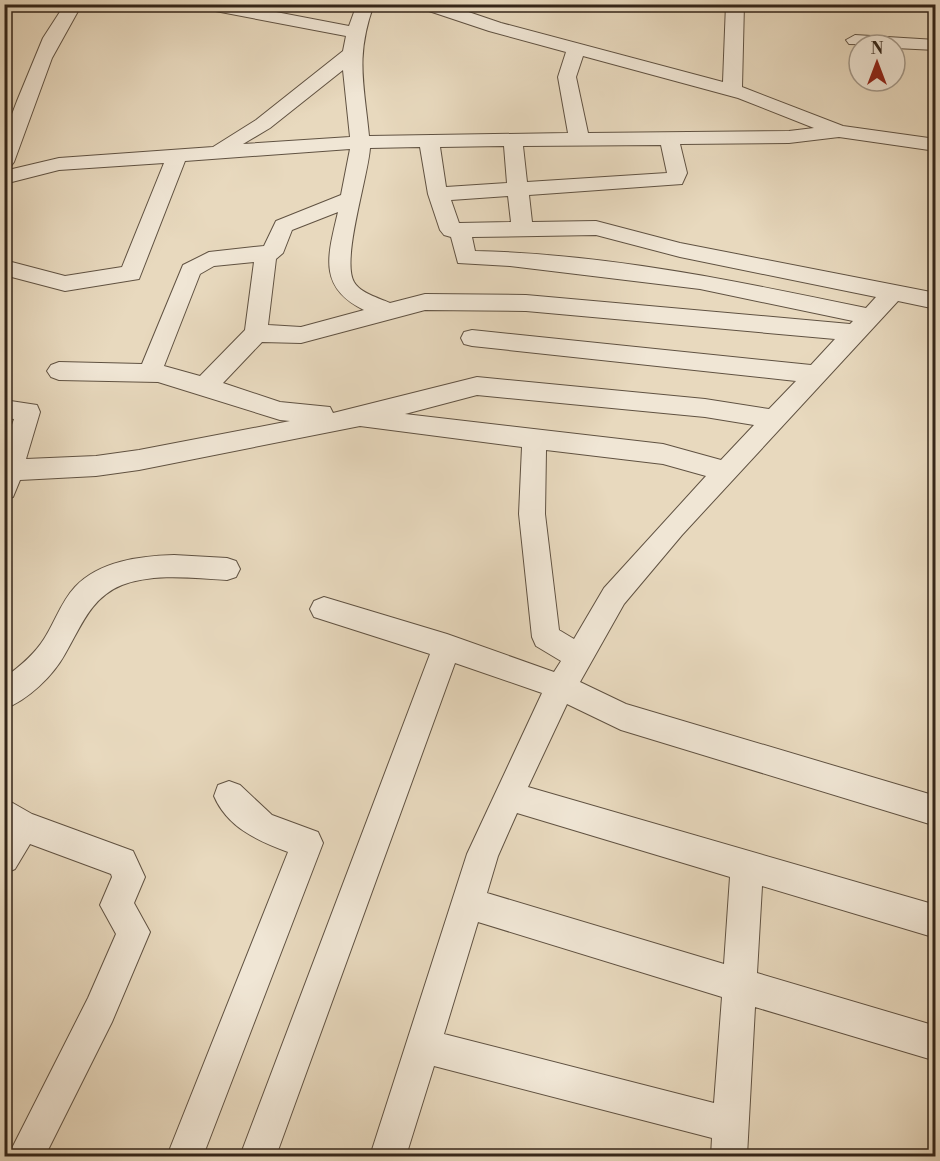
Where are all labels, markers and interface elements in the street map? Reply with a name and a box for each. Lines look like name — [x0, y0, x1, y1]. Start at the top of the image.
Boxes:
north arrow — [847, 33, 907, 93]
text: N — [871, 39, 884, 59]

